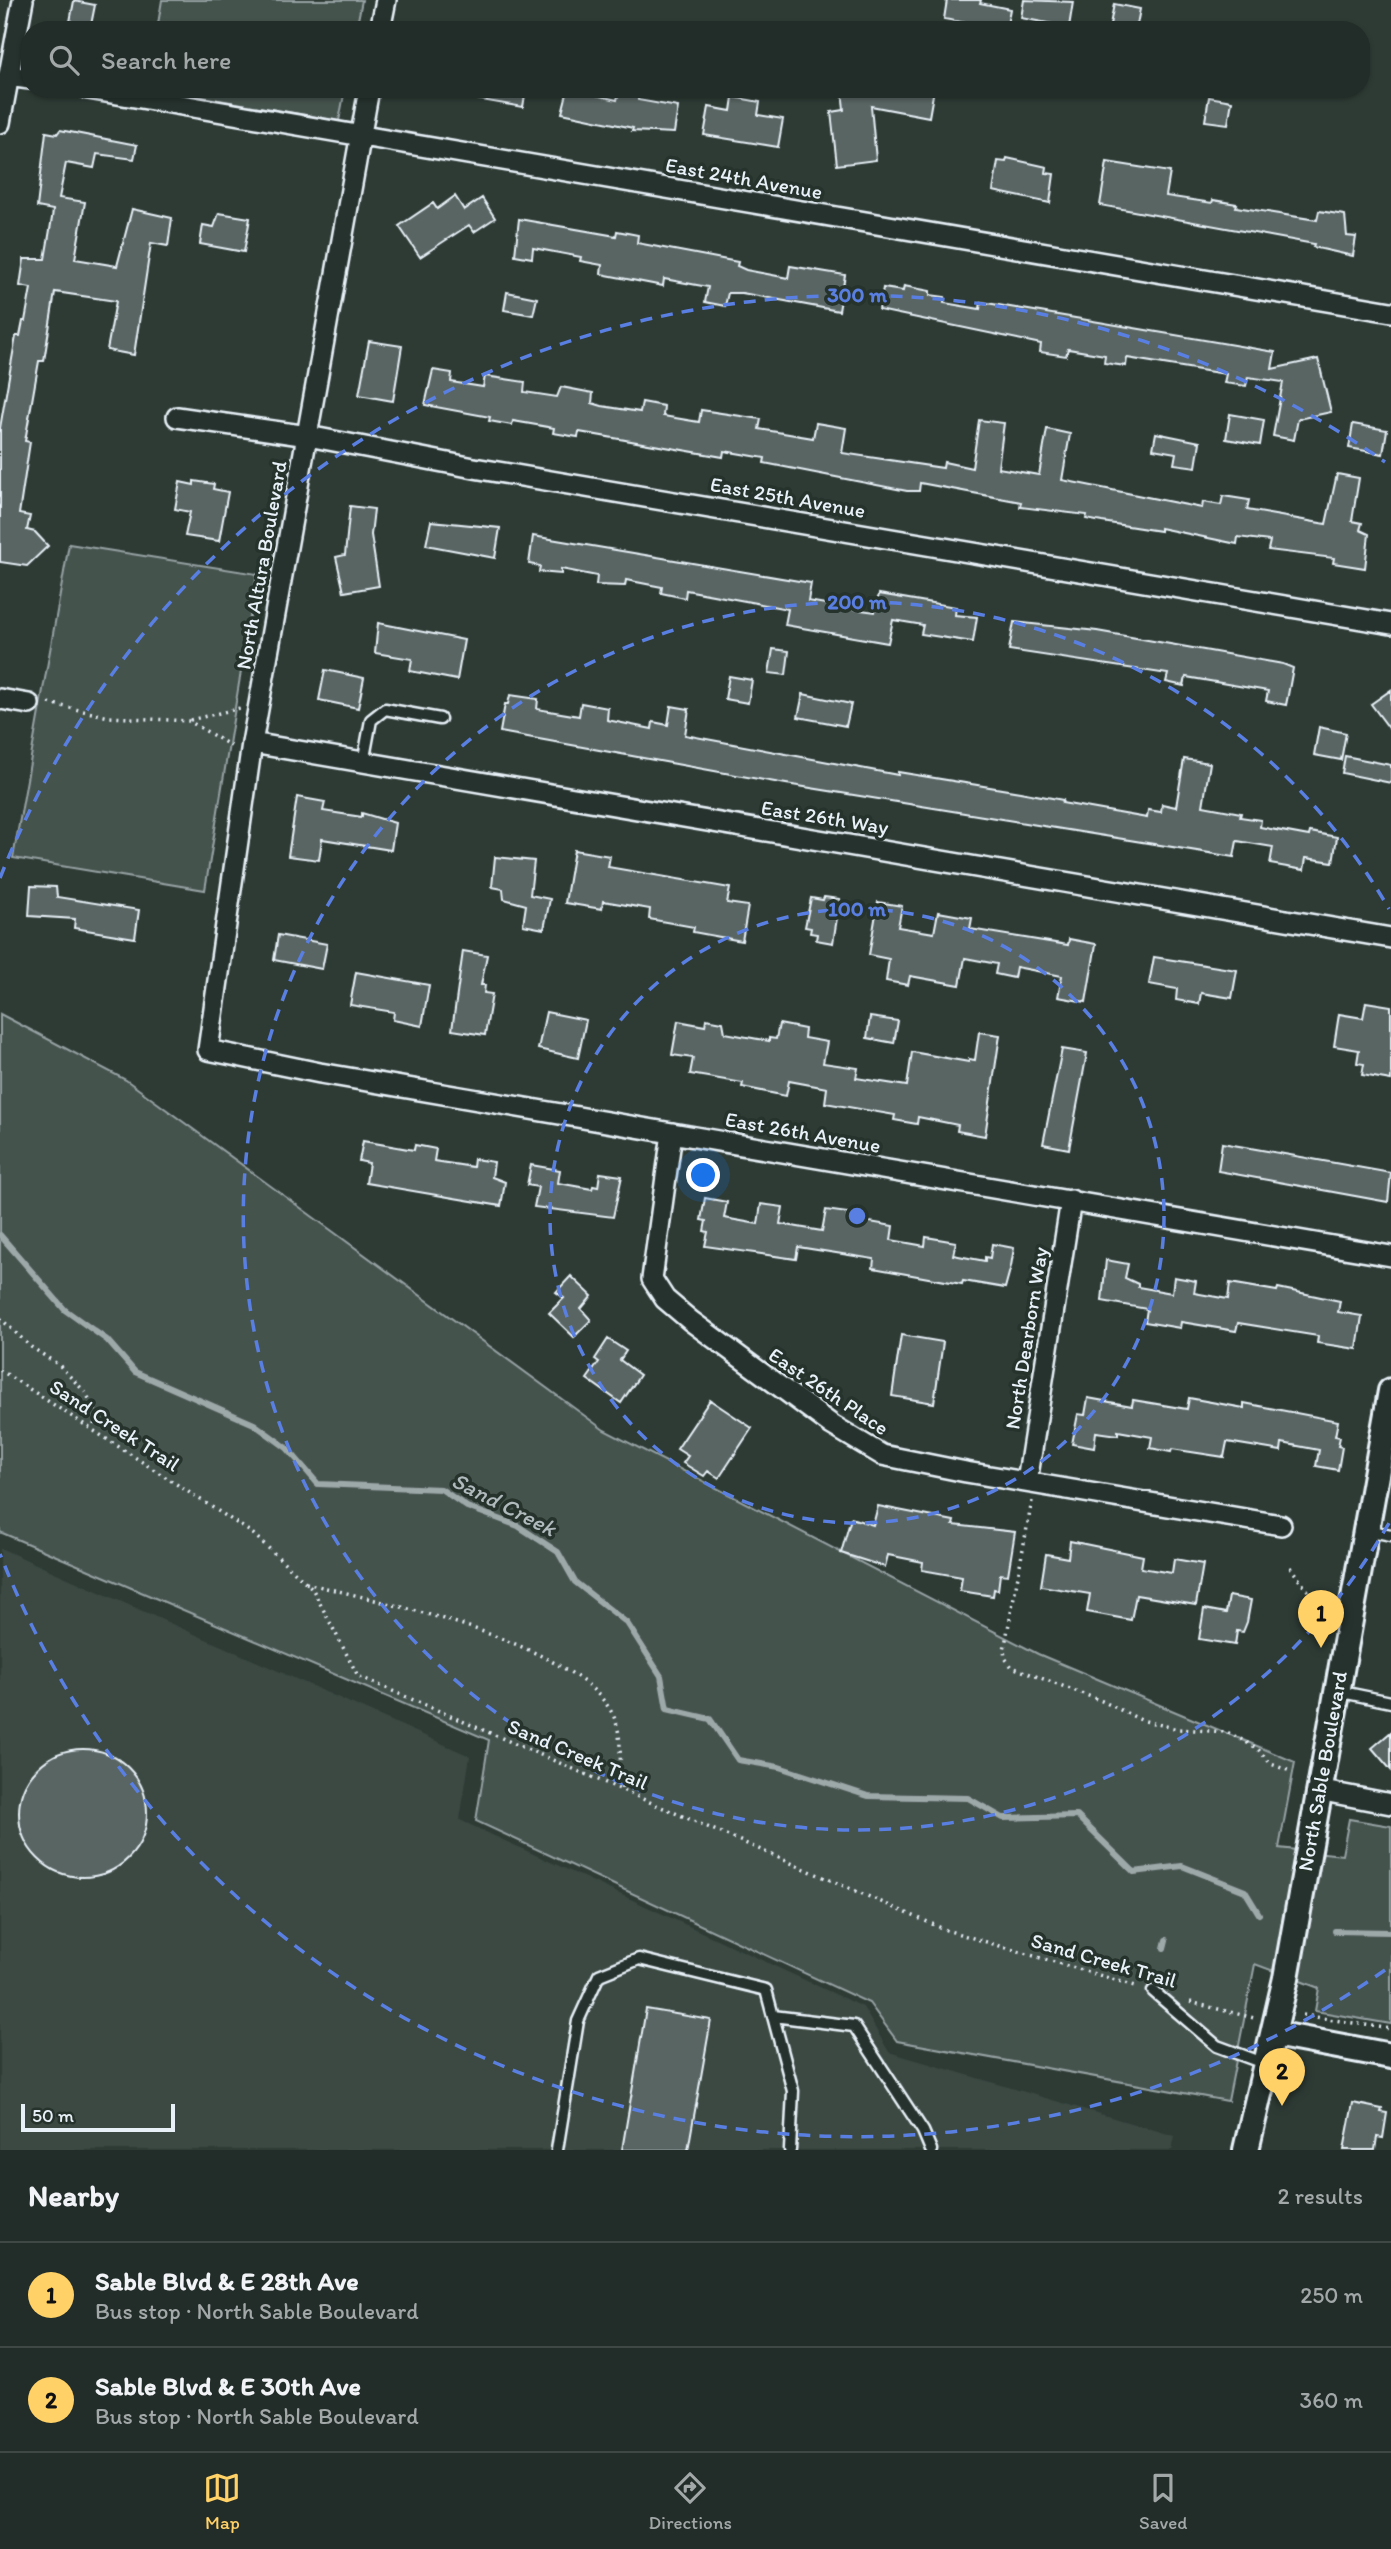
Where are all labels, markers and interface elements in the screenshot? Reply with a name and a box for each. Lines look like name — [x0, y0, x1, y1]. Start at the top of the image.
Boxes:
search box — [21, 21, 1370, 98]
icon: search — [45, 41, 83, 79]
text: Search here — [101, 44, 231, 76]
street label: East 24th Avenue — [664, 152, 824, 204]
text: 300 m — [827, 282, 887, 307]
street label: North Altura Boulevard — [230, 458, 292, 671]
street label: East 25th Avenue — [708, 471, 868, 523]
text: 200 m — [827, 589, 887, 614]
street label: East 26th Way — [760, 795, 891, 839]
text: 100 m — [828, 896, 886, 921]
street label: East 26th Avenue — [723, 1106, 883, 1158]
your location — [686, 1158, 720, 1192]
centre of rings — [845, 1204, 869, 1228]
street label: North Dearborn Way — [999, 1245, 1053, 1431]
street label: East 26th Place — [764, 1342, 894, 1440]
street label: Sand Creek Trail — [45, 1374, 185, 1476]
water label: Sand Creek — [447, 1466, 562, 1543]
pin: 1 — [1298, 1590, 1344, 1648]
street label: North Sable Boulevard — [1292, 1668, 1352, 1873]
street label: Sand Creek Trail — [504, 1713, 652, 1795]
street label: Sand Creek Trail — [1028, 1927, 1180, 1993]
pin: 2 — [1259, 2048, 1305, 2106]
scale bar — [21, 2101, 175, 2133]
text: 50 m — [32, 2104, 74, 2127]
text: Nearby — [28, 2177, 119, 2214]
text: 2 results — [1277, 2182, 1363, 2210]
text: Sable Blvd & E 28th Ave — [95, 2265, 359, 2297]
text: 1 — [46, 2281, 56, 2309]
text: 250 m — [1300, 2281, 1363, 2309]
text: Bus stop · North Sable Boulevard — [95, 2297, 419, 2325]
text: Sable Blvd & E 30th Ave — [95, 2370, 361, 2402]
text: 2 — [45, 2386, 57, 2414]
text: 360 m — [1300, 2386, 1363, 2414]
text: Bus stop · North Sable Boulevard — [95, 2402, 419, 2430]
tab: Map — [203, 2469, 241, 2534]
tab: Directions — [648, 2469, 732, 2534]
tab: Saved — [1139, 2469, 1187, 2534]

